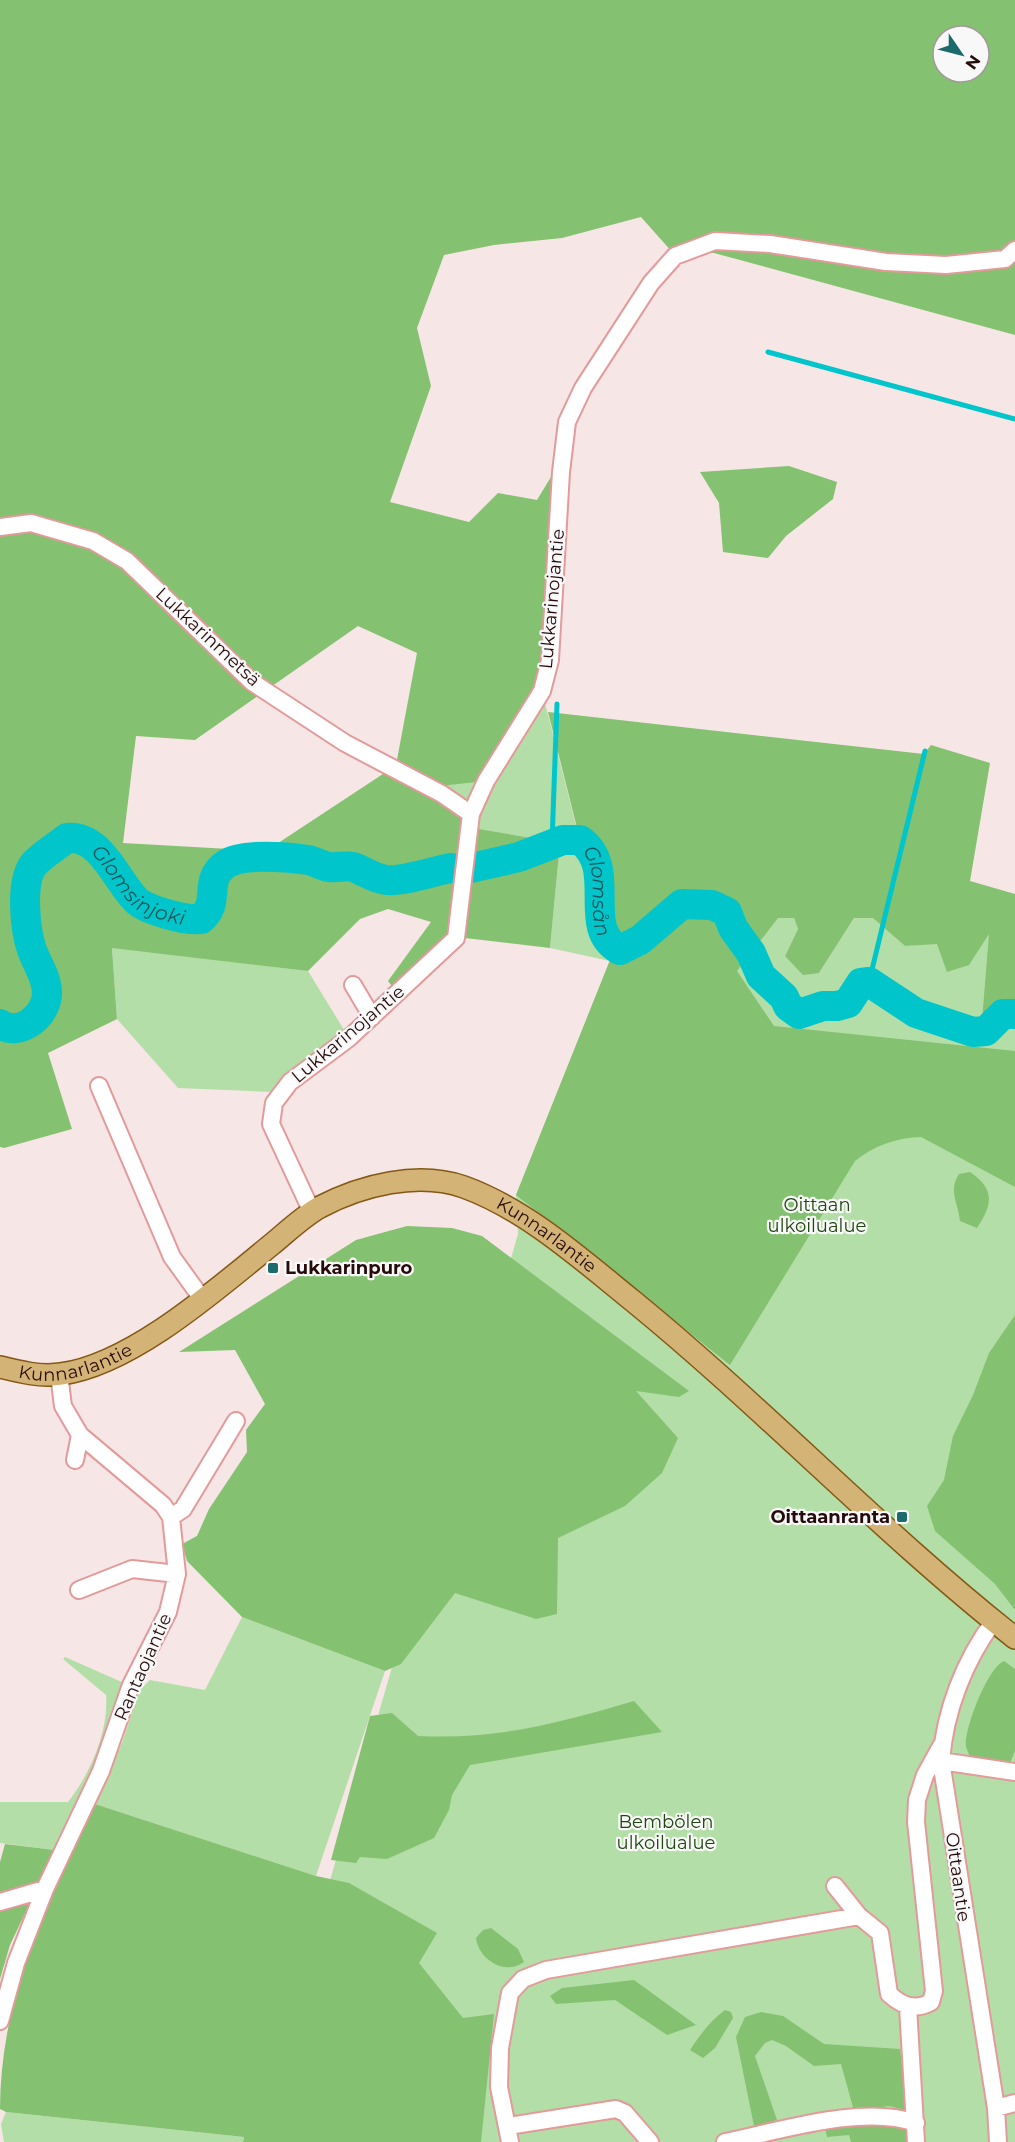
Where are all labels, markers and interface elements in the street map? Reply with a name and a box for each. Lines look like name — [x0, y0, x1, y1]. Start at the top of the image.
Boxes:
north arrow — [931, 24, 991, 84]
text: N — [961, 52, 984, 73]
street label: Lukkarinojantie — [535, 528, 569, 670]
street label: Lukkarinmetsä — [151, 583, 265, 691]
water label: Glomsinjoki — [87, 840, 188, 930]
water label: Glomsån — [578, 841, 616, 939]
street label: Lukkarinojantie — [287, 980, 409, 1088]
street label: Kunnarlantie — [493, 1192, 601, 1278]
park label: Oittaan ulkoilualue — [768, 1194, 867, 1237]
place label: Lukkarinpuro — [285, 1257, 413, 1279]
marker: Lukkarinpuro — [266, 1261, 280, 1275]
street label: Kunnarlantie — [17, 1339, 136, 1386]
place label: Oittaanranta — [770, 1506, 890, 1528]
marker: Oittaanranta — [895, 1510, 909, 1524]
street label: Rantaojantie — [110, 1610, 177, 1724]
park label: Bembölen ulkoilualue — [617, 1811, 716, 1854]
street label: Oittaantie — [941, 1831, 975, 1923]

